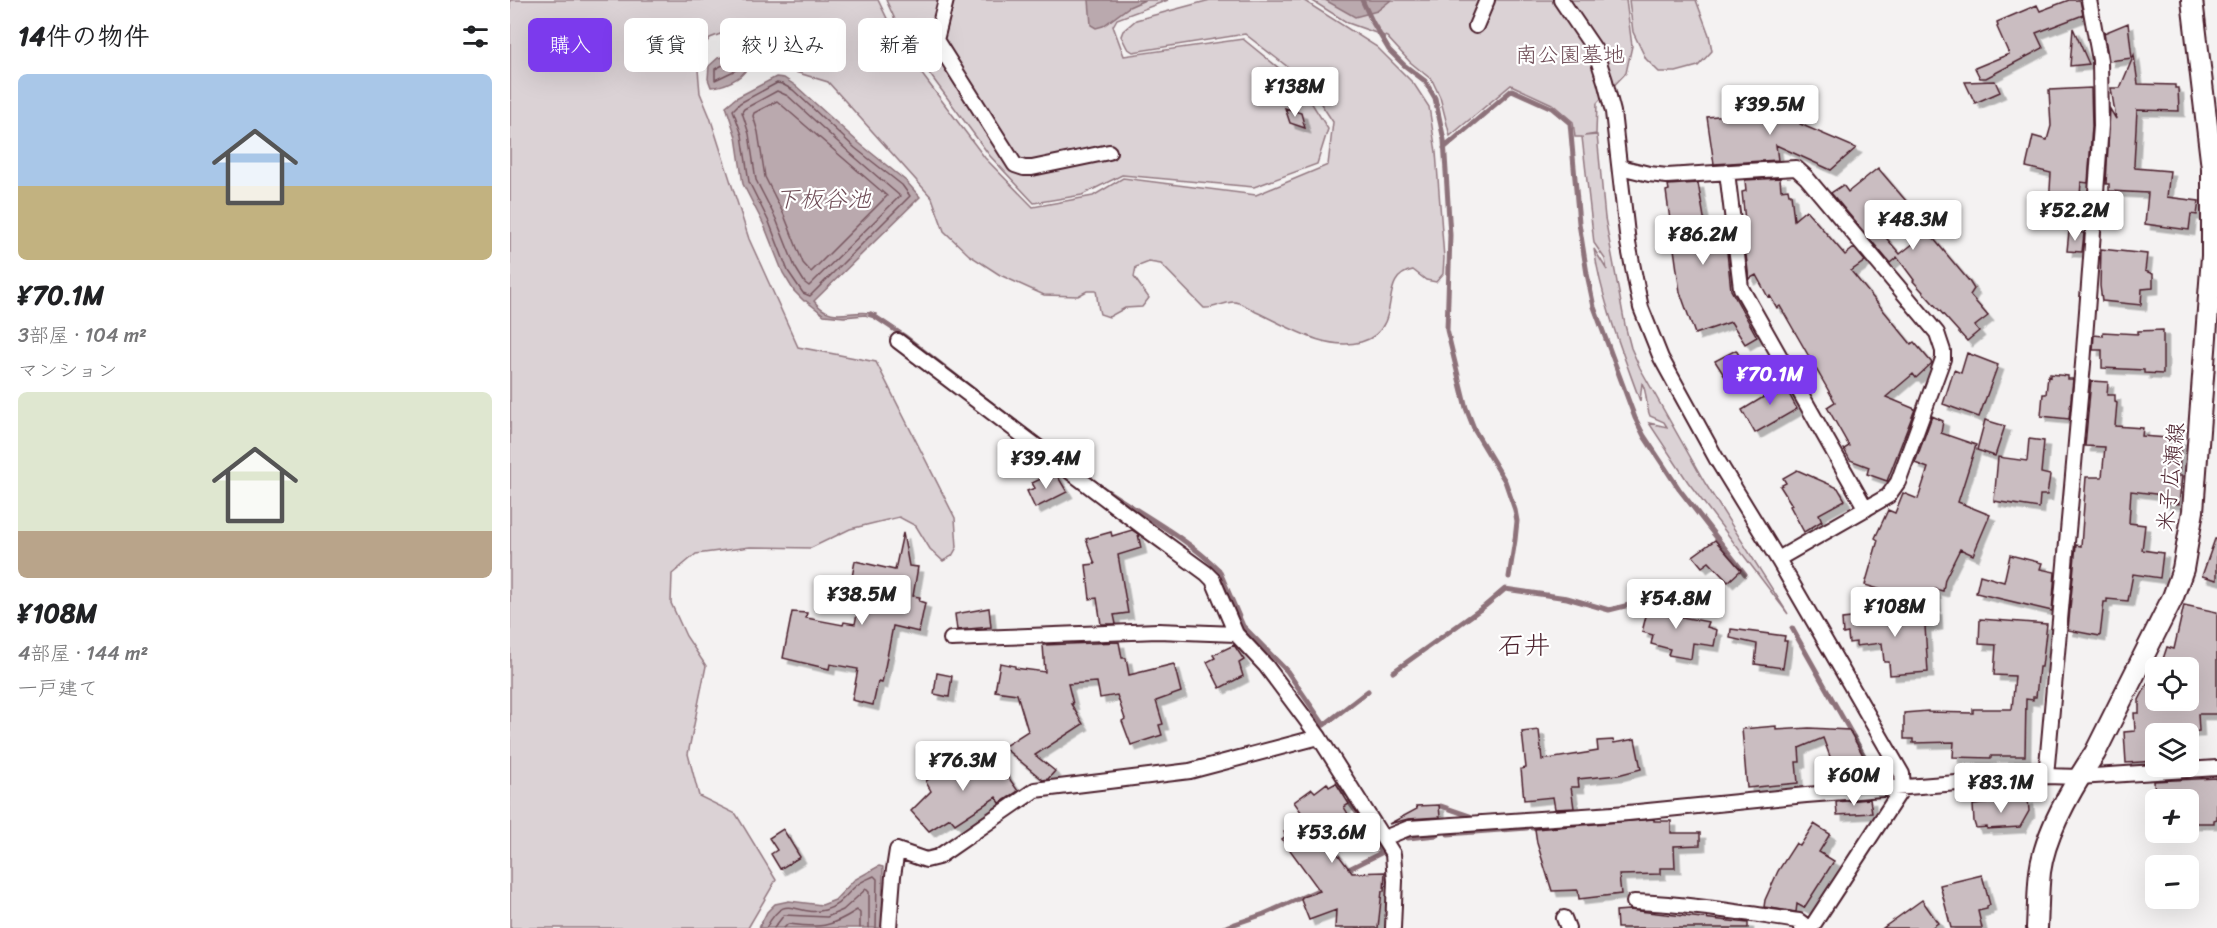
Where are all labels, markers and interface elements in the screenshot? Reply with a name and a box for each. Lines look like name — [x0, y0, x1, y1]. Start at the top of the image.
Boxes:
text: 14件の物件 — [18, 13, 149, 59]
chip: 購入 — [528, 18, 612, 72]
chip: 賃貸 — [624, 18, 708, 72]
chip: 絞り込み — [720, 18, 846, 72]
chip: 新着 — [858, 18, 942, 72]
icon: filters — [459, 20, 492, 53]
park label: 南公園墓地 — [1515, 35, 1625, 74]
pin: ¥138M — [1253, 67, 1337, 118]
text: ¥138M — [1265, 69, 1325, 104]
pin: ¥39.5M — [1721, 85, 1819, 136]
text: ¥39.5M — [1736, 87, 1804, 122]
icon: home — [201, 113, 309, 221]
water label: 下板谷池 — [775, 178, 872, 220]
pin: ¥52.2M — [2026, 191, 2124, 242]
text: ¥52.2M — [2041, 193, 2109, 228]
pin: ¥48.3M — [1864, 200, 1962, 251]
text: ¥48.3M — [1879, 202, 1948, 237]
pin: ¥86.2M — [1654, 215, 1752, 266]
text: ¥86.2M — [1669, 217, 1737, 252]
text: ¥70.1M — [18, 272, 104, 318]
text: 3部屋 · 104 m² — [18, 318, 147, 353]
text: マンション — [18, 353, 117, 388]
pin: ¥70.1M — [1721, 355, 1819, 406]
text: ¥70.1M — [1737, 357, 1803, 392]
street label: 米子広瀬線 — [2145, 420, 2196, 534]
icon: home — [201, 431, 309, 539]
pin: ¥39.4M — [997, 439, 1095, 490]
text: ¥39.4M — [1011, 441, 1081, 476]
pin: ¥38.5M — [813, 575, 911, 626]
text: ¥38.5M — [828, 577, 896, 612]
pin: ¥54.8M — [1627, 579, 1725, 630]
text: ¥54.8M — [1641, 581, 1711, 616]
pin: ¥108M — [1853, 587, 1937, 638]
text: ¥108M — [1865, 589, 1925, 624]
text: ¥108M — [18, 590, 97, 636]
district label: 石井 — [1498, 622, 1550, 668]
text: 4部屋 · 144 m² — [18, 636, 148, 671]
map controls — [2145, 657, 2199, 909]
button: locate — [2145, 657, 2199, 711]
text: 一戸建て — [18, 671, 98, 706]
button: layers — [2145, 723, 2199, 777]
pin: ¥76.3M — [914, 741, 1012, 792]
text: ¥76.3M — [929, 743, 997, 778]
pin: ¥60M — [1818, 756, 1890, 807]
text: ¥60M — [1828, 758, 1880, 793]
pin: ¥83.1M — [1952, 763, 2050, 814]
text: ¥83.1M — [1968, 765, 2034, 800]
button: + — [2145, 789, 2199, 843]
pin: ¥53.6M — [1283, 813, 1381, 864]
text: ¥53.6M — [1298, 815, 1366, 850]
button: − — [2145, 855, 2199, 909]

